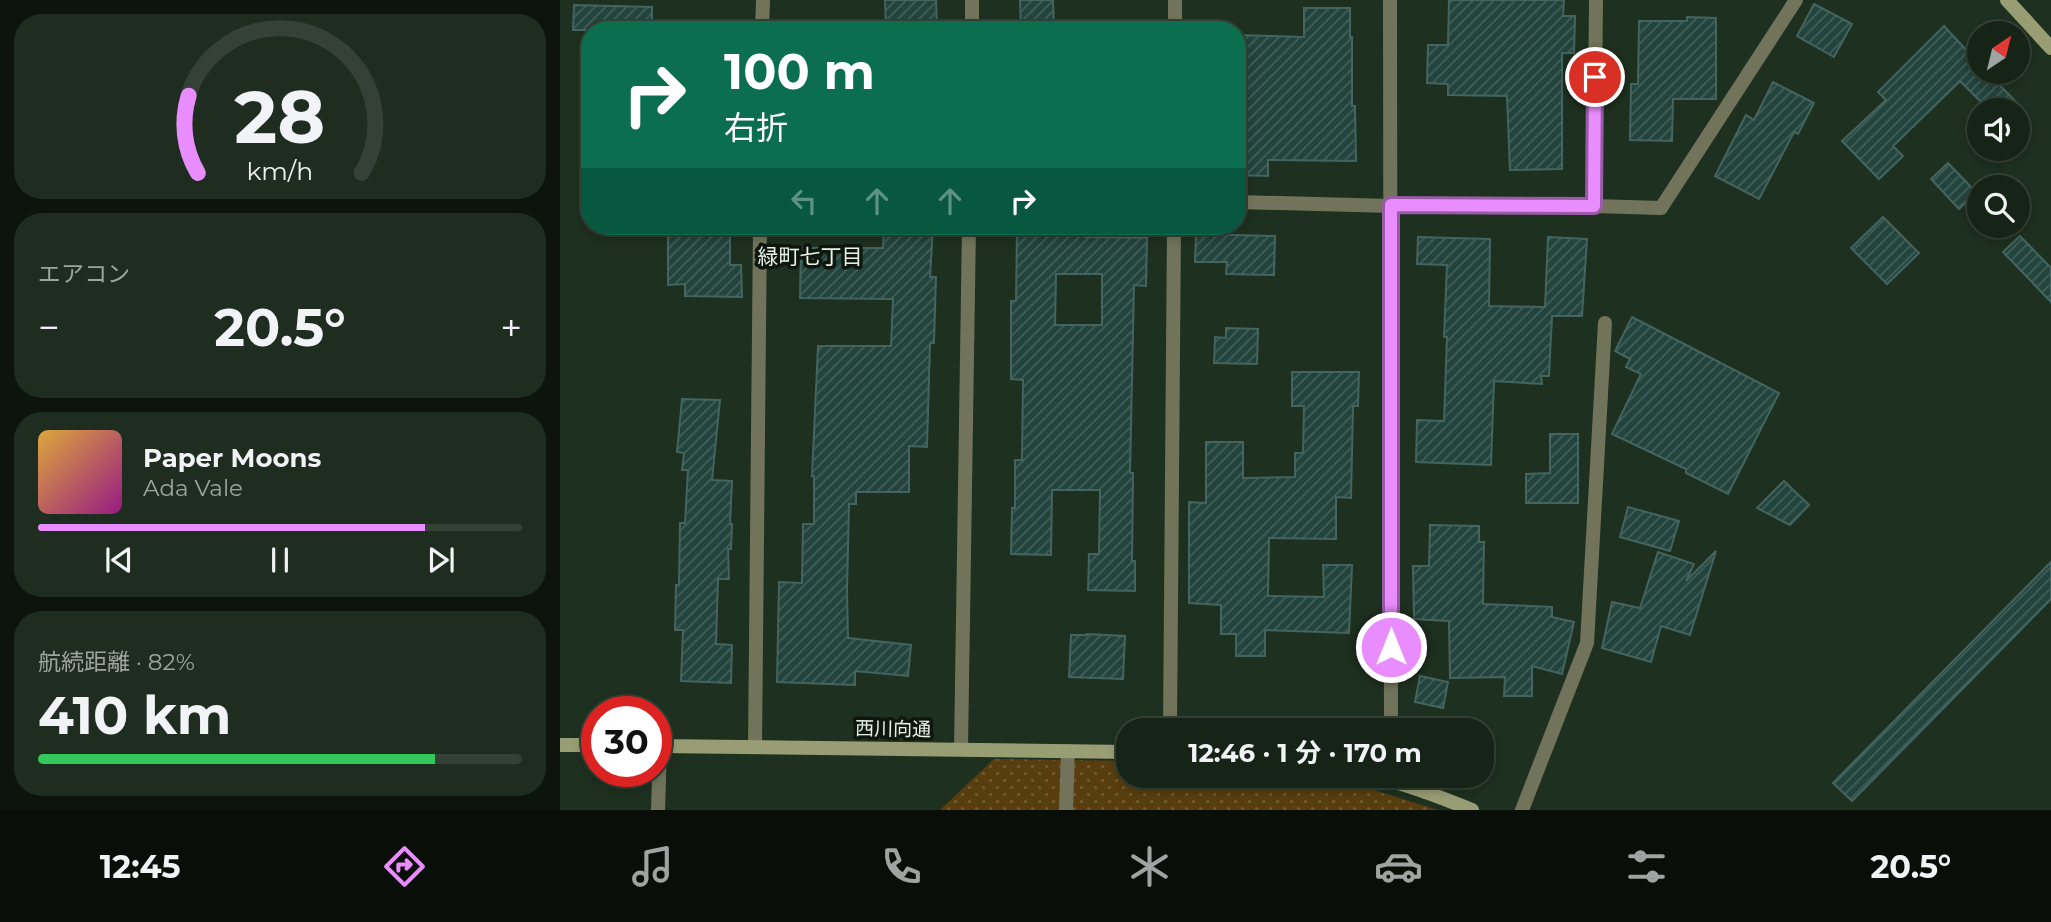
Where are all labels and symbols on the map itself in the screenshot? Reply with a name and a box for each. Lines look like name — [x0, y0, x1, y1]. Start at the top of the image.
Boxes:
north arrow — [1967, 21, 2030, 84]
pin — [1565, 47, 1625, 107]
district label: 緑町七丁目 — [758, 244, 863, 269]
position arrow — [1354, 610, 1428, 684]
speed limit sign: 30 — [581, 696, 672, 787]
street label: 西川向通 — [855, 717, 931, 741]

